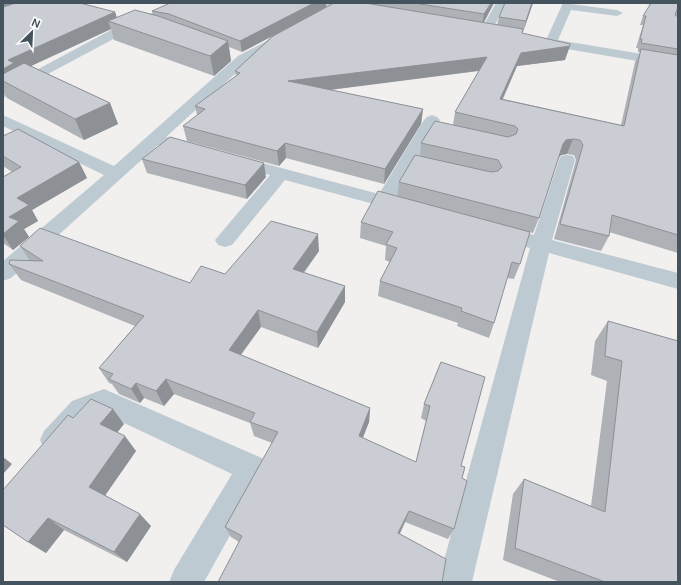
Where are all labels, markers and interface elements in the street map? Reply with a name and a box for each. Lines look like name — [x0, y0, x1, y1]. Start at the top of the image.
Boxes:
north arrow — [12, 12, 52, 52]
text: N — [30, 15, 43, 31]

